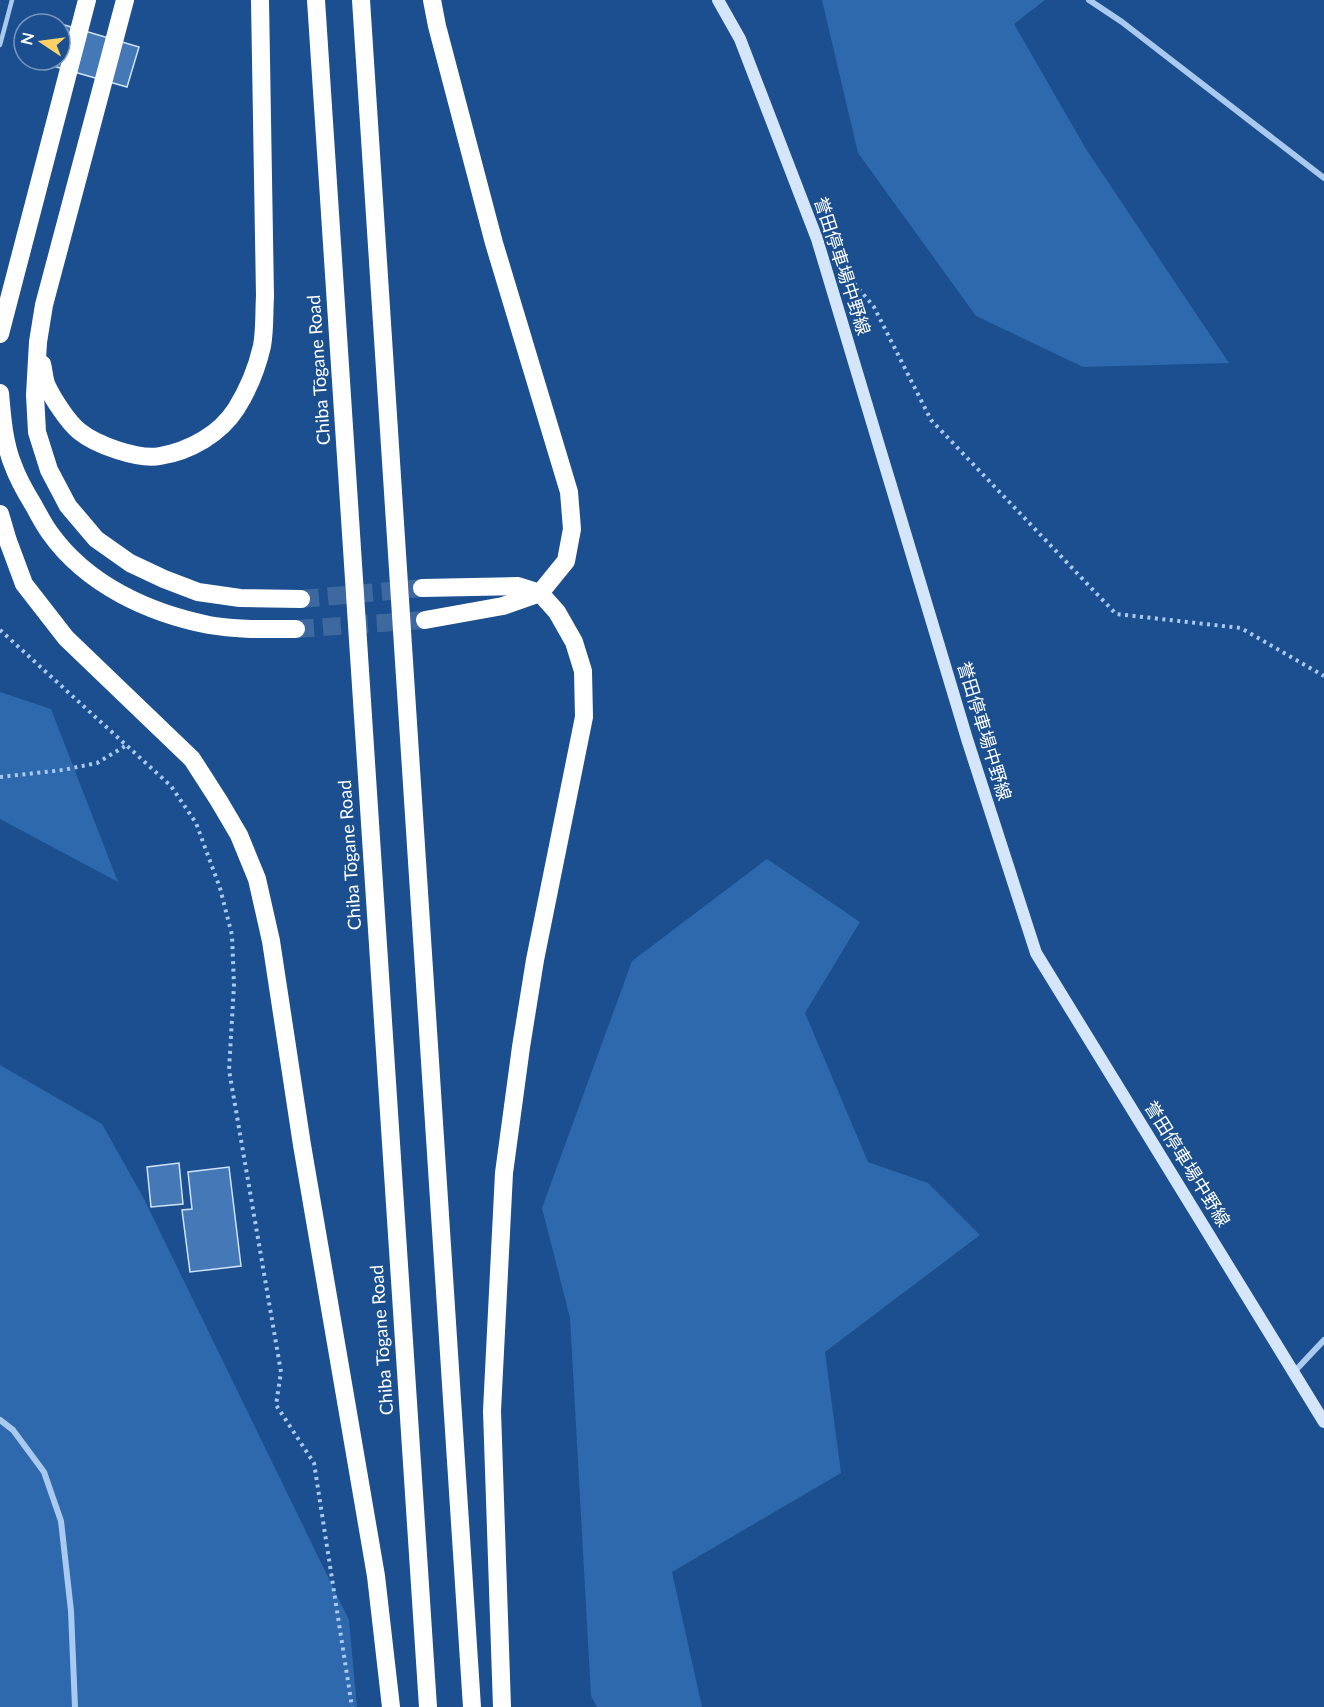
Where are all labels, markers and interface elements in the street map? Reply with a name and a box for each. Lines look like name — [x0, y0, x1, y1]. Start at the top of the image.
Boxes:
north arrow — [12, 12, 72, 72]
text: N — [16, 30, 38, 47]
street label: 誉田停車場中野線 — [810, 194, 876, 338]
street label: Chiba Tōgane Road — [302, 294, 334, 446]
street label: 誉田停車場中野線 — [953, 659, 1017, 803]
street label: Chiba Tōgane Road — [333, 779, 365, 931]
street label: 誉田停車場中野線 — [1140, 1097, 1235, 1230]
street label: Chiba Tōgane Road — [365, 1264, 397, 1416]

